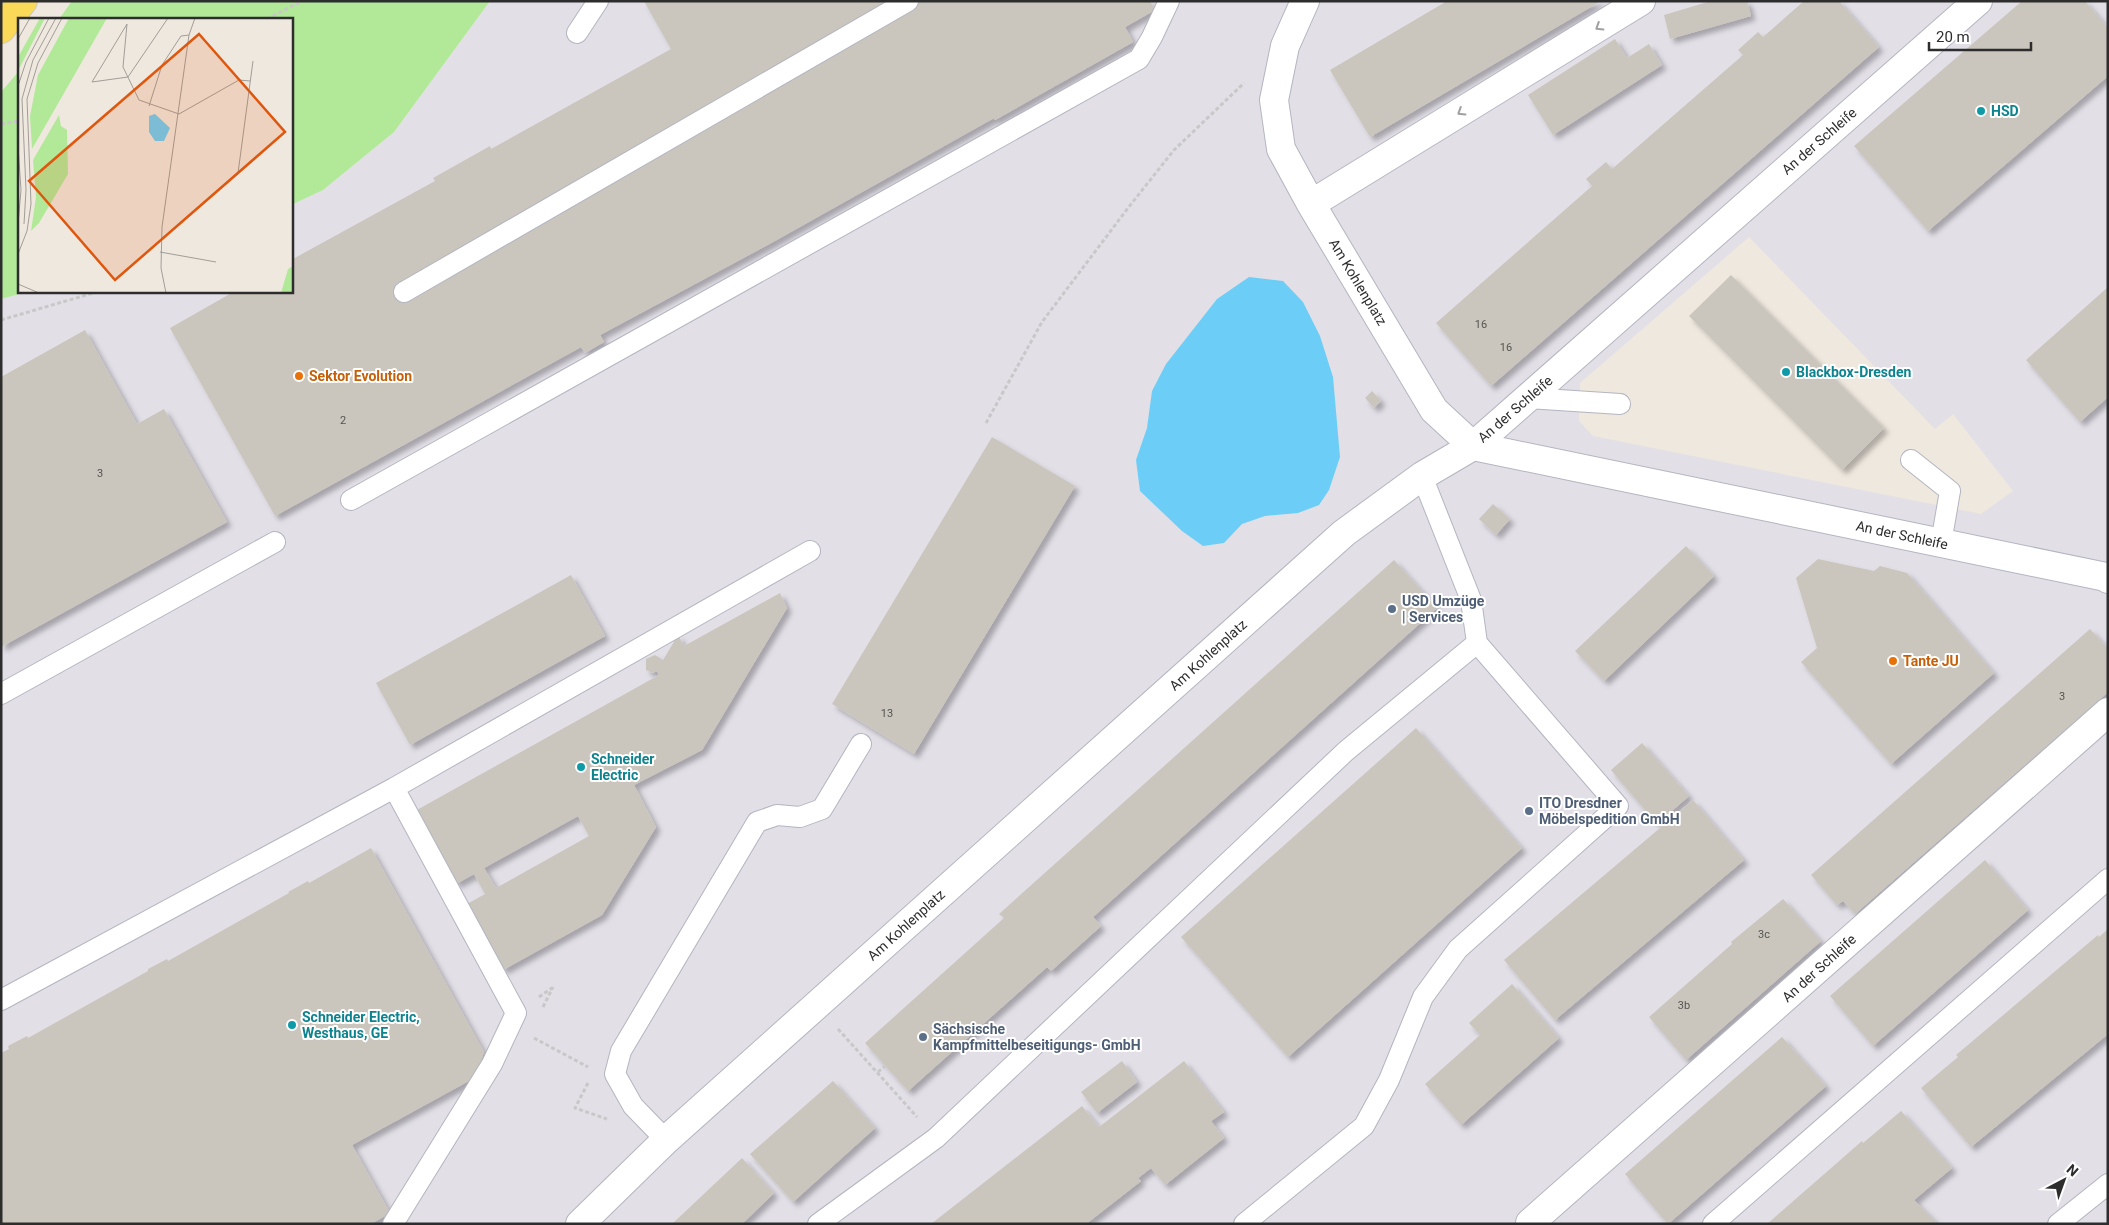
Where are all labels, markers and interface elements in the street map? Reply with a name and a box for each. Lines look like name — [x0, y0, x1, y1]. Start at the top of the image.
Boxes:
inset map — [18, 18, 292, 292]
one-way arrow — [1596, 20, 1605, 30]
scale bar — [1929, 20, 2032, 52]
text: 20 m — [1936, 28, 1970, 46]
place label: HSD — [1991, 103, 2019, 119]
street label: An der Schleife — [1778, 104, 1860, 178]
marker: HSD — [1975, 105, 1987, 117]
one-way arrow — [1457, 106, 1466, 115]
street label: Am Kohlenplatz — [1326, 236, 1390, 328]
house number: 16 — [1475, 318, 1487, 331]
house number: 16 — [1500, 341, 1512, 354]
place label: Blackbox-Dresden — [1796, 364, 1911, 380]
marker: Blackbox-Dresden — [1780, 366, 1792, 378]
place label: Sektor Evolution — [309, 368, 412, 384]
marker: Sektor Evolution — [293, 370, 305, 382]
street label: An der Schleife — [1474, 372, 1556, 446]
house number: 2 — [340, 414, 346, 427]
house number: 3 — [97, 467, 103, 480]
street label: An der Schleife — [1855, 517, 1949, 553]
place label: USD Umzüge | Services — [1402, 593, 1485, 625]
marker: USD Umzüge | Services — [1386, 603, 1398, 615]
street label: Am Kohlenplatz — [1166, 616, 1250, 694]
place label: Tante JU — [1903, 653, 1959, 669]
marker: Tante JU — [1887, 655, 1899, 667]
house number: 3 — [2059, 690, 2065, 703]
house number: 13 — [881, 707, 893, 720]
place label: Schneider Electric — [591, 751, 654, 783]
marker: Schneider Electric — [575, 761, 587, 773]
place label: ITO Dresdner Möbelspedition GmbH — [1539, 795, 1680, 827]
marker: ITO Dresdner Möbelspedition GmbH — [1523, 805, 1535, 817]
street label: Am Kohlenplatz — [864, 886, 948, 964]
house number: 3c — [1758, 928, 1770, 941]
street label: An der Schleife — [1779, 931, 1859, 1005]
house number: 3b — [1678, 999, 1690, 1012]
place label: Schneider Electric, Westhaus, GE — [302, 1009, 420, 1041]
marker: Schneider Electric, Westhaus, GE — [286, 1019, 298, 1031]
place label: Sächsische Kampfmittelbeseitigungs- GmbH — [933, 1021, 1141, 1053]
marker: Sächsische Kampfmittelbeseitigungs- GmbH — [917, 1031, 929, 1043]
north arrow — [2039, 1155, 2089, 1205]
text: N — [2064, 1161, 2082, 1179]

